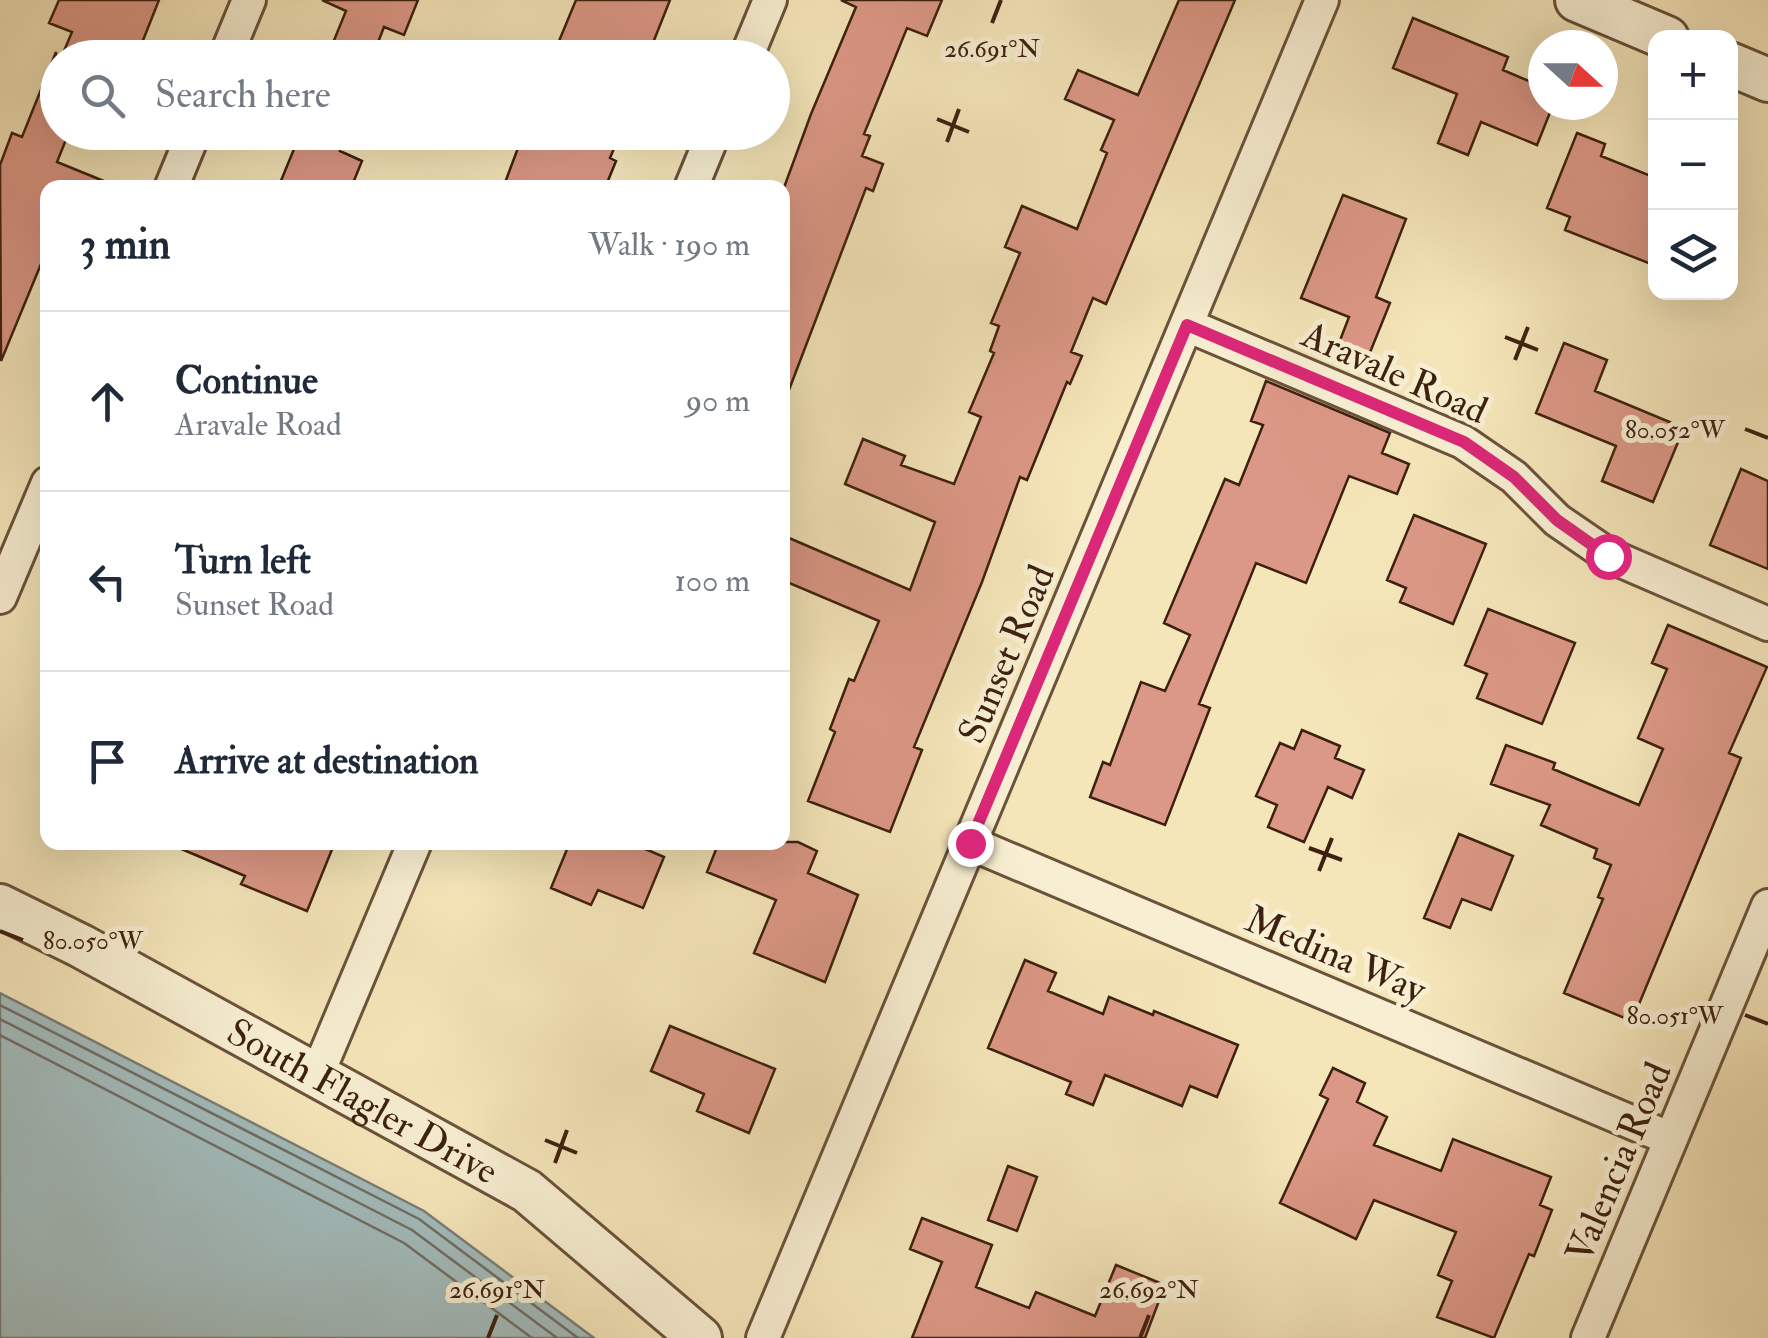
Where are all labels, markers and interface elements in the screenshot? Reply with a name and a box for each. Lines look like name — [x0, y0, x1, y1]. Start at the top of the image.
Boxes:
north arrow — [1528, 30, 1618, 120]
map controls — [1648, 30, 1738, 300]
button: + — [1648, 30, 1738, 120]
text: 26.691°N — [944, 34, 1040, 65]
search box — [40, 40, 790, 150]
icon: search — [75, 68, 130, 123]
text: Search here — [155, 71, 331, 119]
button: − — [1648, 120, 1738, 210]
button: layers — [1648, 210, 1738, 300]
text: 3 min — [80, 219, 170, 271]
text: Walk · 190 m — [588, 225, 750, 265]
street label: Aravale Road — [1293, 310, 1495, 435]
text: Continue — [175, 357, 318, 405]
icon: ahead — [80, 374, 135, 429]
text: 90 m — [686, 381, 750, 421]
text: Aravale Road — [175, 405, 342, 445]
text: 80.052°W — [1625, 415, 1727, 446]
route start — [1586, 534, 1632, 580]
text: Turn left — [175, 537, 311, 585]
icon: left — [80, 554, 135, 609]
street label: Sunset Road — [948, 558, 1066, 751]
text: 100 m — [674, 561, 750, 601]
text: Sunset Road — [175, 585, 334, 625]
icon: arrive — [80, 734, 135, 789]
text: Arrive at destination — [175, 737, 479, 785]
route end — [948, 821, 994, 867]
street label: Medina Way — [1238, 895, 1434, 1015]
text: 80.050°W — [43, 926, 145, 957]
text: 80.051°W — [1627, 1001, 1725, 1032]
street label: South Flagler Drive — [219, 1008, 506, 1196]
street label: Valencia Road — [1555, 1055, 1683, 1270]
text: 26.691°N — [449, 1275, 545, 1306]
text: 26.692°N — [1099, 1275, 1199, 1306]

